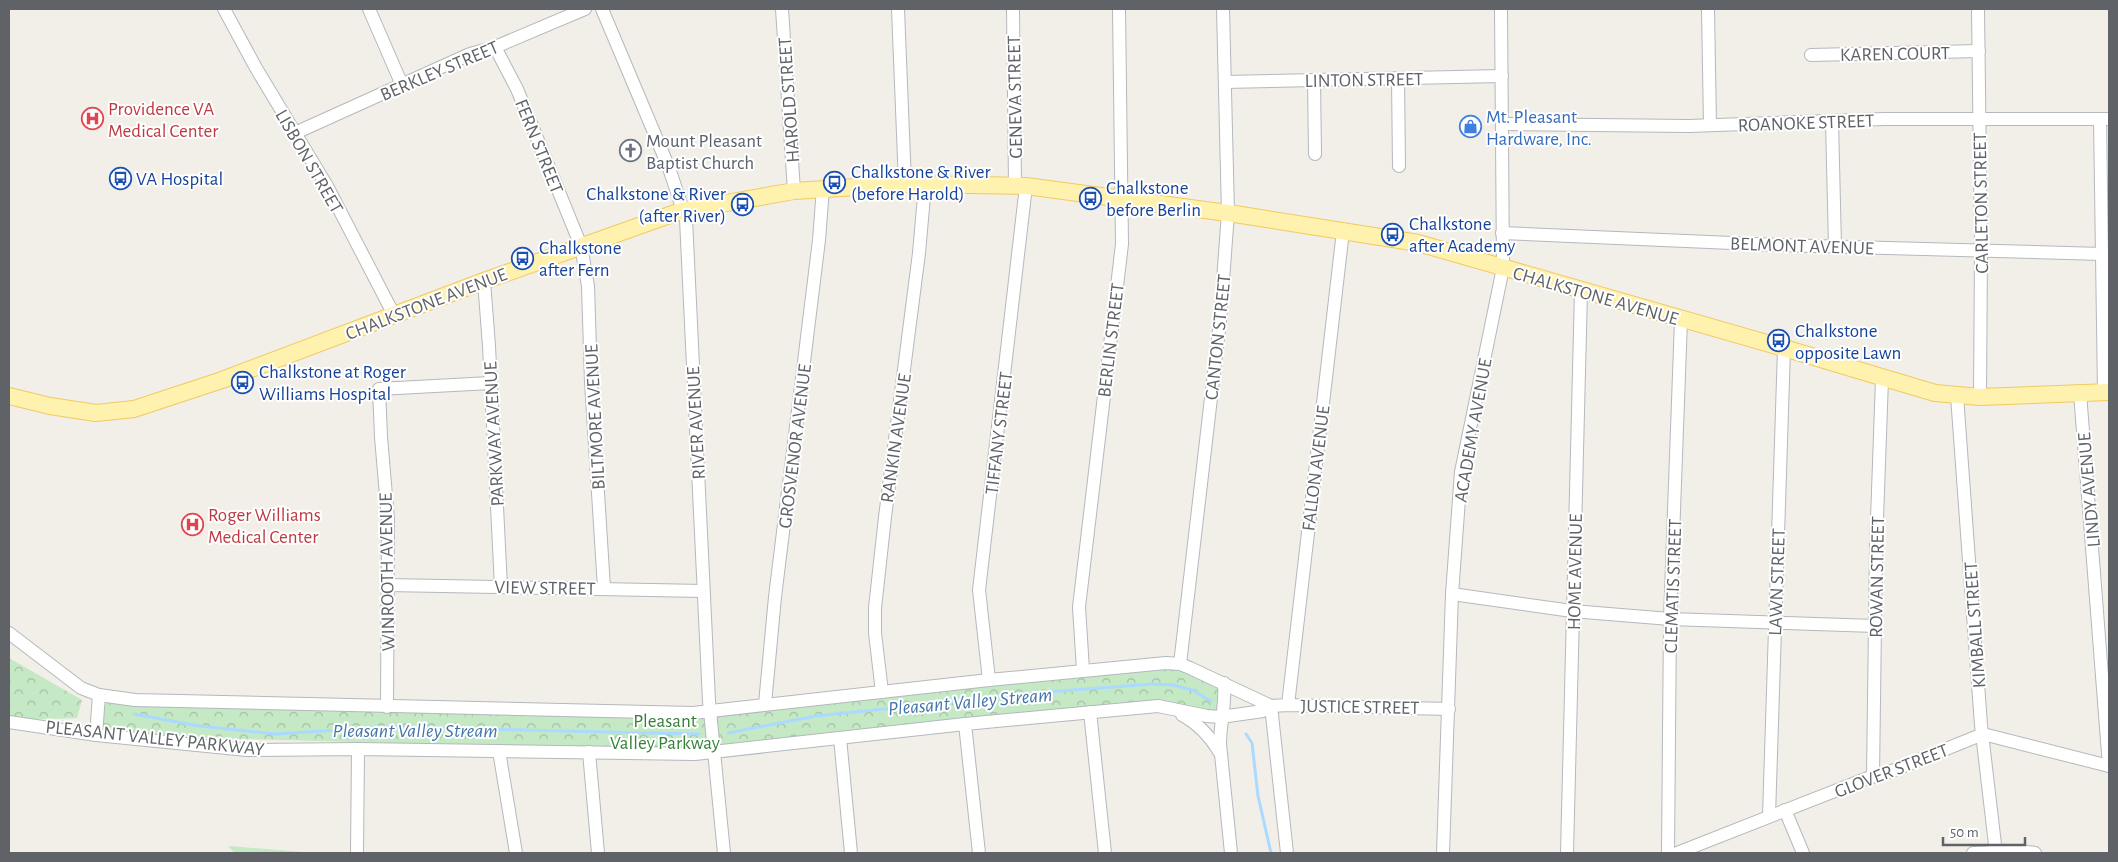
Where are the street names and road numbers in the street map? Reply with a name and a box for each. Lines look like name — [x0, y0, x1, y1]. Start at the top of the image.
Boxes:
street label: GENEVA STREET — [1005, 35, 1026, 159]
street label: HAROLD STREET — [776, 36, 803, 163]
street label: BERKLEY STREET — [378, 38, 502, 105]
street label: KAREN COURT — [1840, 44, 1950, 65]
street label: LINTON STREET — [1305, 70, 1423, 91]
street label: FERN STREET — [511, 97, 566, 197]
street label: LISBON STREET — [271, 107, 346, 217]
street label: ROANOKE STREET — [1737, 112, 1875, 135]
street label: CARLETON STREET — [1971, 132, 1992, 274]
street label: BELMONT AVENUE — [1730, 234, 1874, 259]
street label: CHALKSTONE AVENUE — [1511, 264, 1680, 329]
street label: CHALKSTONE AVENUE — [343, 265, 510, 344]
street label: CANTON STREET — [1202, 273, 1235, 401]
street label: BERLIN STREET — [1095, 282, 1128, 398]
street label: BILTMORE AVENUE — [582, 344, 609, 490]
street label: ACADEMY AVENUE — [1451, 357, 1495, 504]
street label: PARKWAY AVENUE — [481, 361, 508, 507]
street label: GROSVENOR AVENUE — [776, 363, 815, 529]
street label: RIVER AVENUE — [684, 366, 709, 480]
street label: TIFFANY STREET — [983, 371, 1016, 496]
street label: RANKIN AVENUE — [878, 372, 915, 504]
street label: FALLON AVENUE — [1299, 404, 1334, 532]
street label: LINDY AVENUE — [2075, 432, 2104, 548]
street label: WINROOTH AVENUE — [377, 492, 398, 651]
street label: HOME AVENUE — [1565, 514, 1586, 630]
street label: ROWAN STREET — [1867, 516, 1888, 638]
street label: CLEMATIS STREET — [1662, 518, 1685, 654]
street label: LAWN STREET — [1766, 528, 1789, 636]
street label: KIMBALL STREET — [1962, 561, 1989, 689]
street label: VIEW STREET — [494, 578, 596, 599]
street label: JUSTICE STREET — [1300, 697, 1420, 718]
street label: PLEASANT VALLEY PARKWAY — [44, 718, 265, 759]
street label: GLOVER STREET — [1832, 741, 1951, 802]

